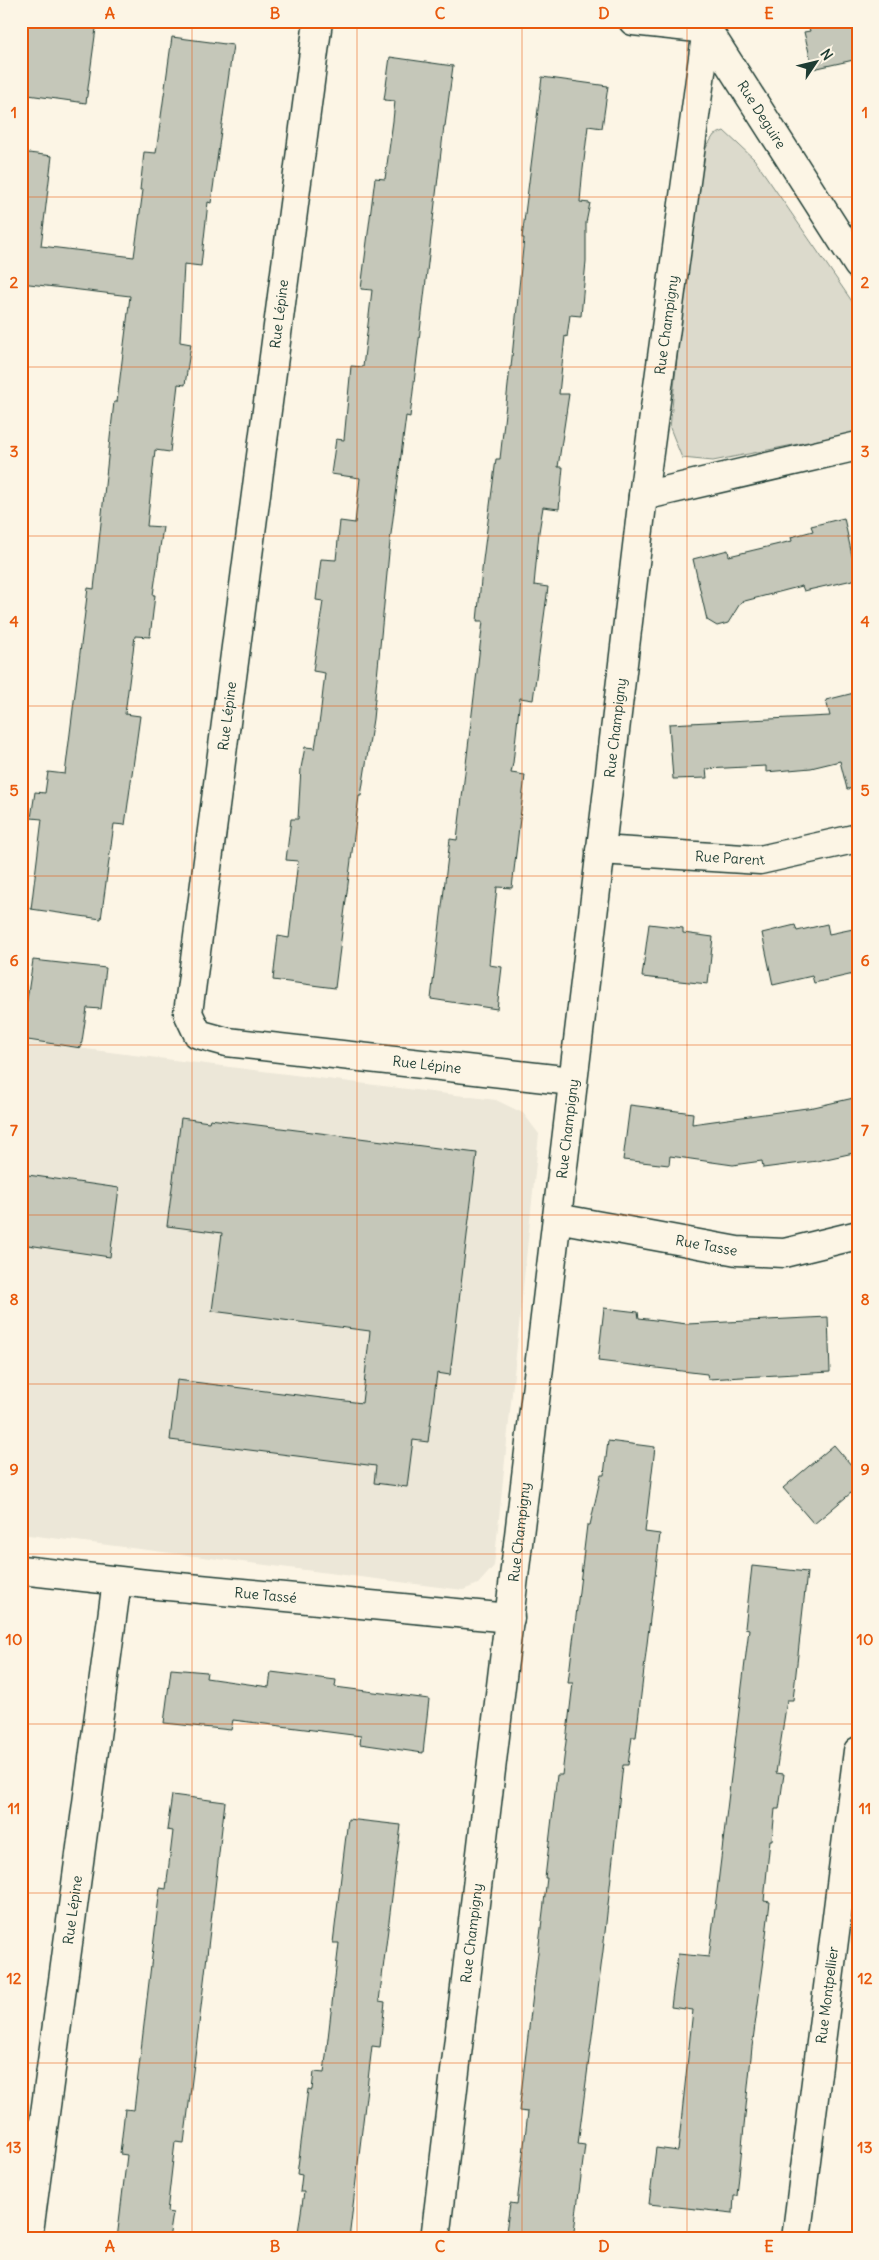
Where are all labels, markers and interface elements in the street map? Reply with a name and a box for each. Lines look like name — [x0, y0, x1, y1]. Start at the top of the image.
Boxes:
text: A — [105, 3, 115, 23]
text: B — [270, 3, 281, 23]
text: C — [435, 3, 446, 23]
text: D — [598, 3, 610, 23]
text: E — [764, 3, 774, 23]
north arrow — [792, 38, 842, 88]
text: N — [816, 45, 837, 64]
street label: Rue Deguire — [733, 77, 790, 152]
text: 1 — [11, 102, 17, 122]
text: 1 — [862, 102, 868, 122]
text: 2 — [10, 272, 19, 292]
text: 2 — [861, 272, 870, 292]
street label: Rue Champigny — [651, 274, 682, 376]
street label: Rue Lépine — [266, 279, 292, 349]
text: 3 — [9, 441, 19, 461]
text: 3 — [860, 441, 870, 461]
text: 4 — [9, 611, 19, 631]
text: 4 — [860, 611, 870, 631]
street label: Rue Champigny — [600, 677, 630, 779]
street label: Rue Lépine — [214, 681, 240, 751]
text: 5 — [9, 780, 19, 800]
text: 5 — [860, 780, 870, 800]
street label: Rue Parent — [695, 847, 767, 869]
text: 6 — [9, 950, 19, 970]
text: 6 — [860, 950, 870, 970]
street label: Rue Lépine — [391, 1052, 462, 1077]
street label: Rue Champigny — [553, 1078, 582, 1180]
text: 7 — [10, 1120, 18, 1140]
text: 7 — [861, 1120, 869, 1140]
street label: Rue Tasse — [674, 1231, 739, 1260]
text: 8 — [9, 1289, 19, 1309]
text: 8 — [860, 1289, 870, 1309]
text: 9 — [9, 1459, 19, 1479]
text: 9 — [860, 1459, 870, 1479]
street label: Rue Champigny — [504, 1481, 534, 1583]
street label: Rue Tassé — [234, 1583, 298, 1607]
text: 10 — [6, 1629, 22, 1649]
text: 10 — [857, 1629, 873, 1649]
text: 11 — [8, 1798, 20, 1818]
text: 11 — [859, 1798, 871, 1818]
street label: Rue Lépine — [59, 1874, 86, 1946]
street label: Rue Champigny — [457, 1882, 486, 1984]
street label: Rue Montpellier — [812, 1945, 842, 2045]
text: 12 — [6, 1968, 22, 1988]
text: 12 — [857, 1968, 873, 1988]
text: 13 — [6, 2137, 22, 2157]
text: 13 — [857, 2137, 873, 2157]
text: A — [105, 2236, 115, 2256]
text: B — [270, 2236, 281, 2256]
text: C — [435, 2236, 446, 2256]
text: D — [598, 2236, 610, 2256]
text: E — [764, 2236, 774, 2256]

